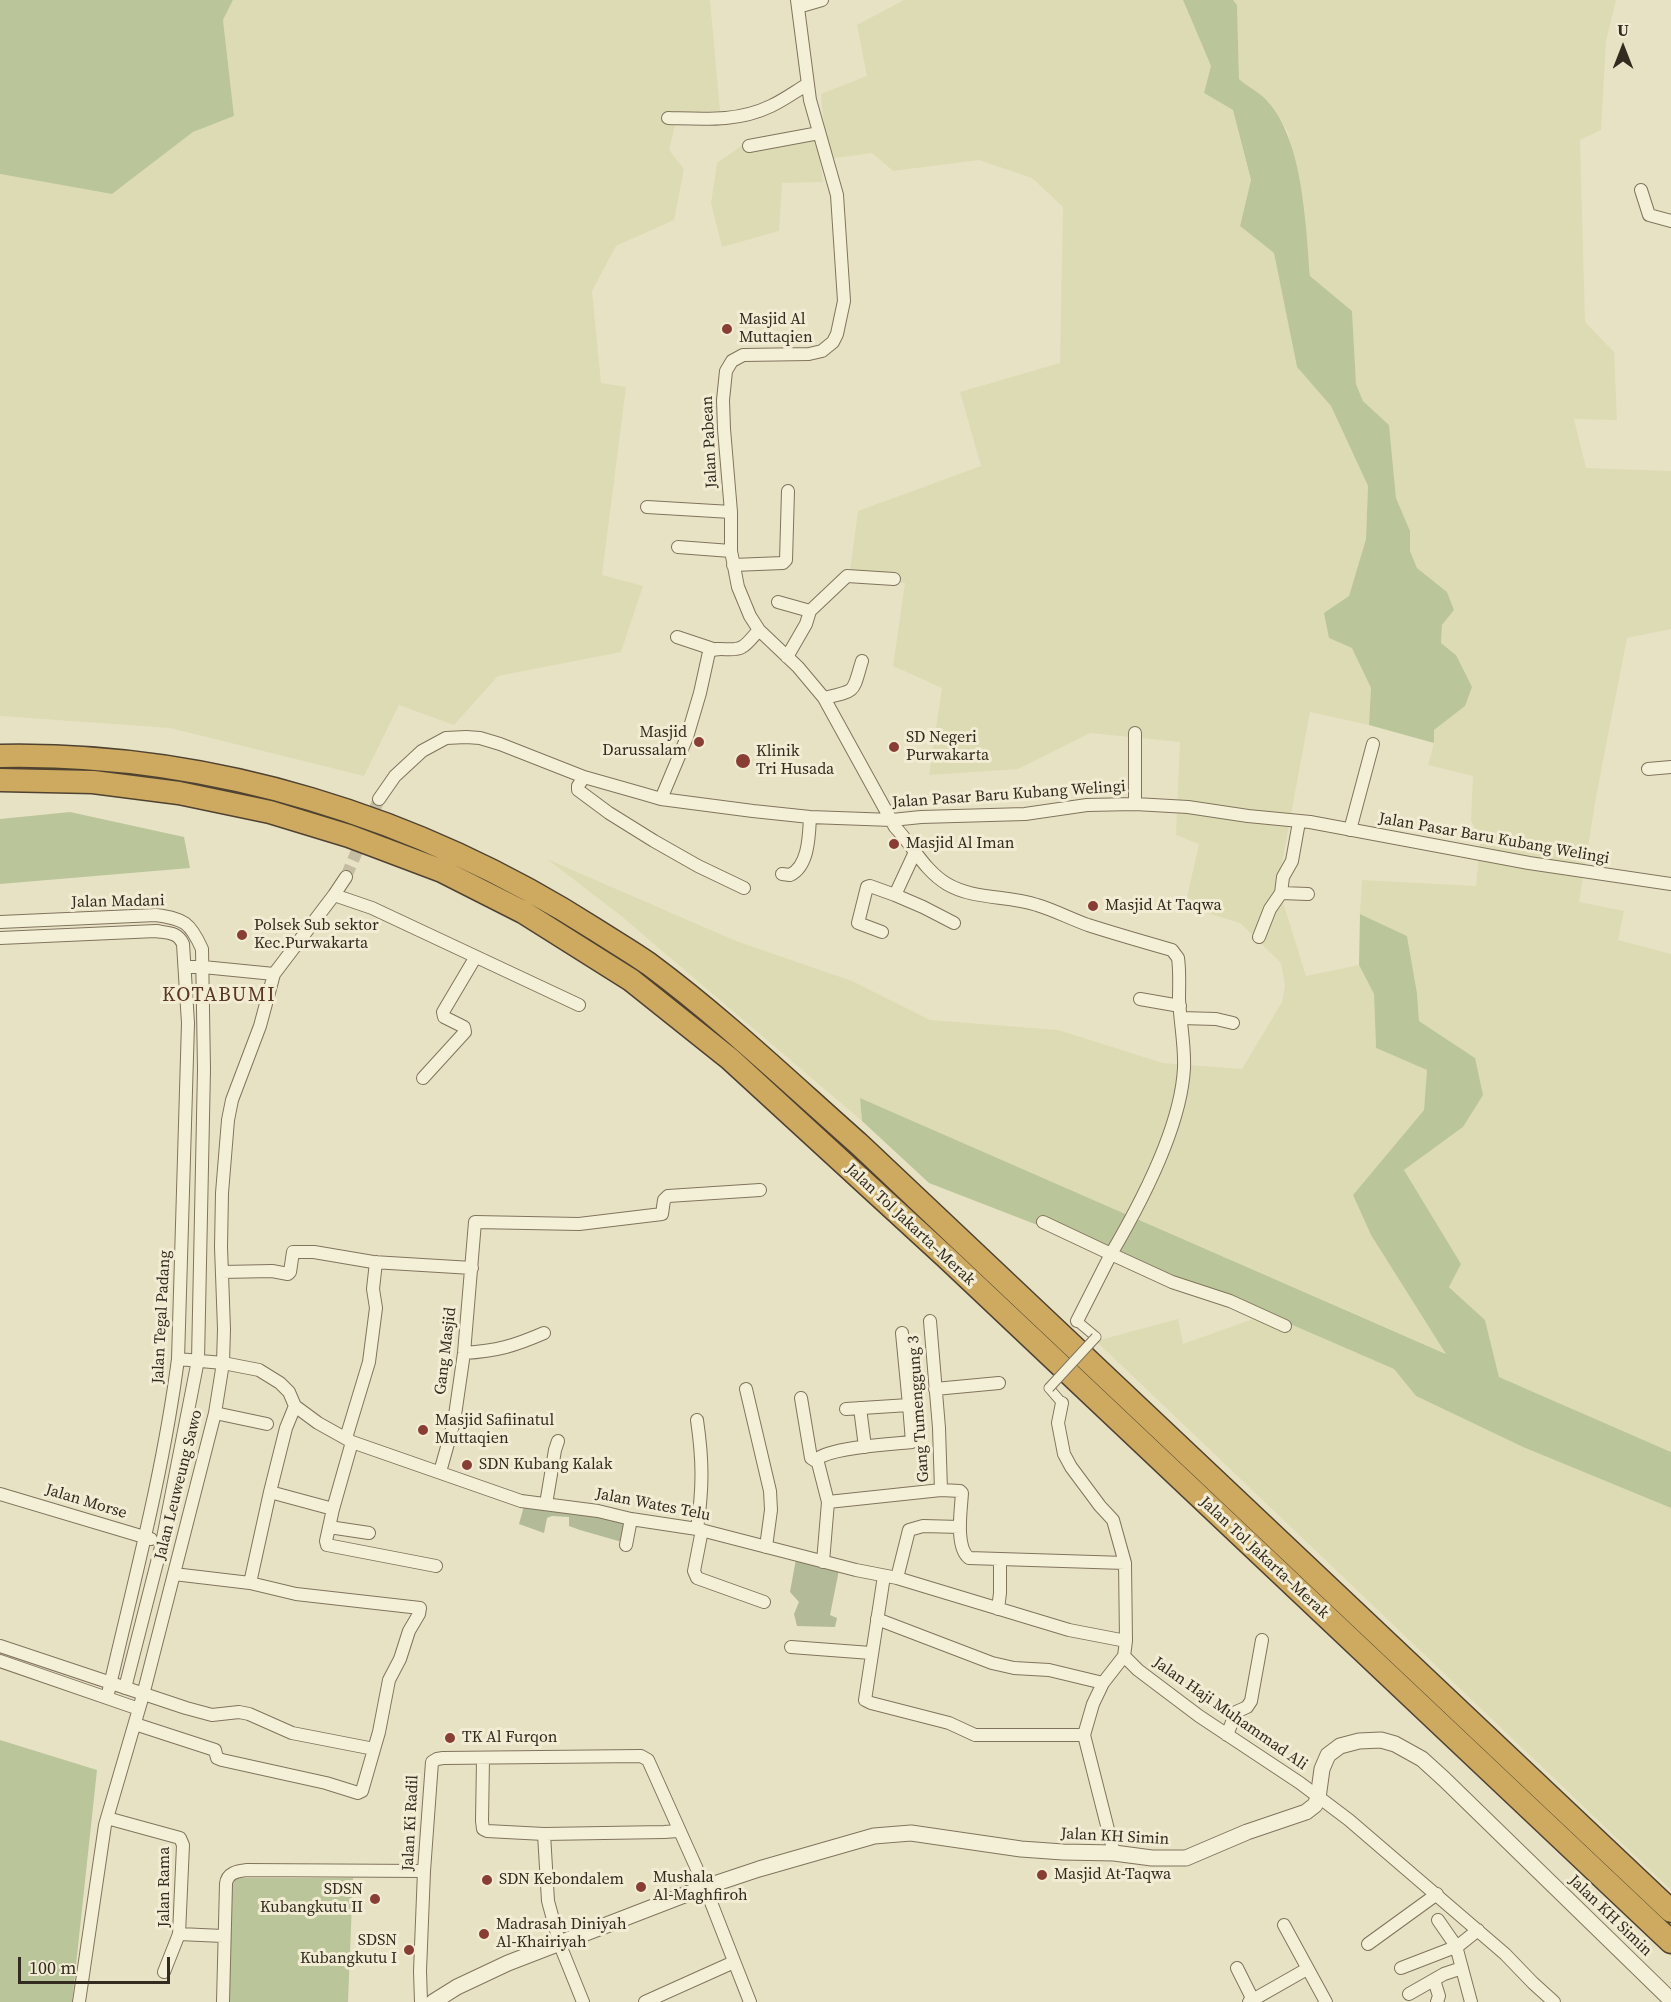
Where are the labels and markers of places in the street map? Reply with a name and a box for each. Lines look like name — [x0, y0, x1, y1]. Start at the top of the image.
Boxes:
place label: Masjid Al Muttaqien — [739, 310, 813, 348]
marker: Masjid Al Muttaqien — [720, 322, 734, 336]
place label: Masjid Darussalam — [602, 723, 687, 761]
place label: SD Negeri Purwakarta — [906, 728, 989, 766]
marker: Masjid Darussalam — [692, 735, 706, 749]
marker: SD Negeri Purwakarta — [887, 740, 901, 754]
place label: Klinik Tri Husada — [756, 742, 834, 780]
marker: Klinik Tri Husada — [734, 752, 752, 770]
place label: Masjid Al Iman — [906, 834, 1014, 854]
marker: Masjid Al Iman — [887, 837, 901, 851]
place label: Masjid At Taqwa — [1105, 896, 1222, 916]
marker: Masjid At Taqwa — [1086, 899, 1100, 913]
place label: Polsek Sub sektor Kec.Purwakarta — [254, 916, 379, 954]
marker: Polsek Sub sektor Kec.Purwakarta — [235, 928, 249, 942]
place label: Masjid Safiinatul Muttaqien — [435, 1411, 554, 1449]
marker: Masjid Safiinatul Muttaqien — [416, 1423, 430, 1437]
place label: SDN Kubang Kalak — [479, 1455, 612, 1475]
marker: SDN Kubang Kalak — [460, 1458, 474, 1472]
place label: TK Al Furqon — [462, 1728, 557, 1748]
marker: TK Al Furqon — [443, 1731, 457, 1745]
place label: Masjid At-Taqwa — [1054, 1865, 1171, 1885]
place label: Mushala Al-Maghfiroh — [653, 1868, 748, 1906]
marker: Masjid At-Taqwa — [1035, 1868, 1049, 1882]
place label: SDN Kebondalem — [499, 1870, 624, 1890]
marker: SDN Kebondalem — [480, 1873, 494, 1887]
place label: SDSN Kubangkutu II — [260, 1880, 363, 1918]
marker: Mushala Al-Maghfiroh — [634, 1880, 648, 1894]
marker: SDSN Kubangkutu II — [368, 1892, 382, 1906]
place label: Madrasah Diniyah Al-Khairiyah — [496, 1915, 627, 1953]
marker: Madrasah Diniyah Al-Khairiyah — [477, 1927, 491, 1941]
place label: SDSN Kubangkutu I — [300, 1931, 397, 1969]
marker: SDSN Kubangkutu I — [402, 1943, 416, 1957]

